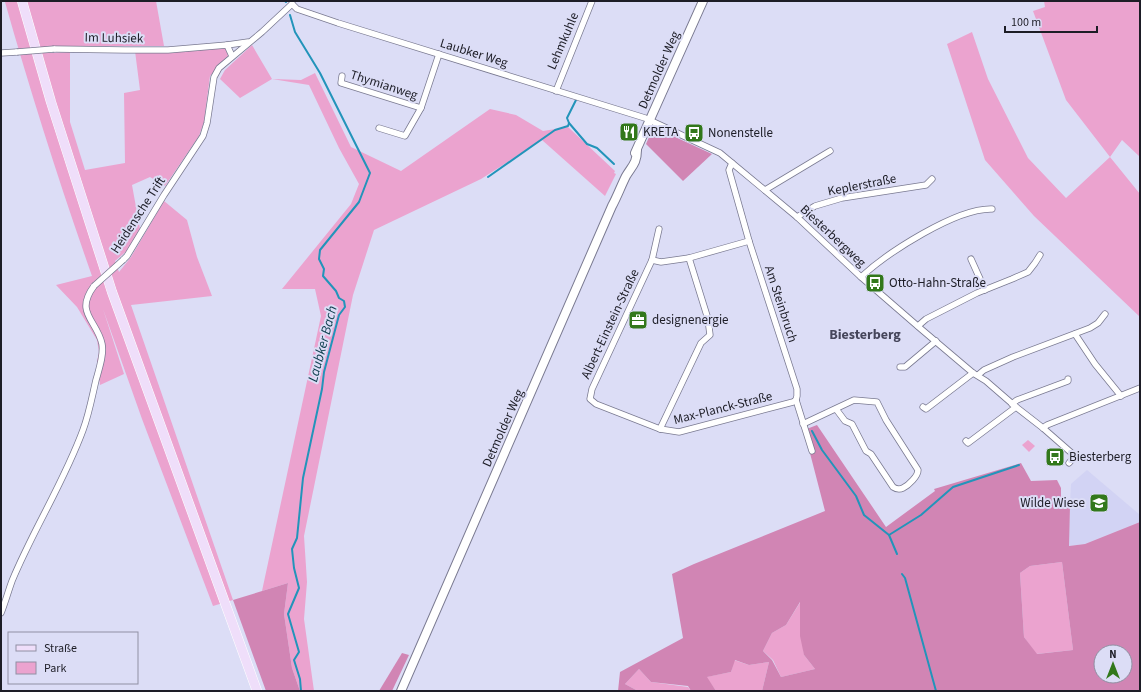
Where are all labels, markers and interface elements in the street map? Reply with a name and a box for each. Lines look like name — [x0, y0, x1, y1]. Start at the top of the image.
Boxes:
scale bar — [1005, 8, 1097, 34]
street label: Lehmkuhle — [543, 10, 583, 72]
text: 100 m — [1011, 14, 1041, 31]
street label: Im Luhsiek — [85, 28, 144, 48]
street label: Detmolder Weg — [634, 28, 684, 112]
street label: Laubker Weg — [438, 34, 511, 72]
street label: Thymianweg — [348, 66, 420, 105]
restaurant icon: KRETA — [618, 121, 640, 143]
bus stop icon: Nonenstelle — [683, 122, 705, 144]
place label: KRETA — [643, 123, 679, 141]
place label: Nonenstelle — [708, 124, 773, 142]
street label: Keplerstraße — [826, 170, 898, 200]
street label: Heidensche Trift — [106, 173, 170, 257]
street label: Biesterbergweg — [796, 201, 870, 272]
street label: Am Steinbruch — [760, 263, 802, 345]
street label: Albert-Einstein-Straße — [577, 266, 643, 382]
bus stop icon: Otto-Hahn-Straße — [864, 272, 886, 294]
place label: Otto-Hahn-Straße — [889, 274, 986, 292]
water label: Laubker Bach — [303, 304, 343, 384]
office icon: designenergie — [627, 309, 649, 331]
place label: designenergie — [652, 311, 729, 329]
district label: Biesterberg — [829, 325, 901, 345]
street label: Detmolder Weg — [478, 386, 528, 470]
street label: Max-Planck-Straße — [672, 387, 774, 429]
bus stop icon: Biesterberg — [1044, 446, 1066, 468]
place label: Biesterberg — [1069, 448, 1132, 466]
school or university icon: Wilde Wiese — [1088, 492, 1110, 514]
place label: Wilde Wiese — [1020, 494, 1085, 512]
legend — [8, 632, 138, 684]
text: Straße — [44, 640, 77, 657]
north arrow — [1093, 644, 1133, 684]
text: N — [1109, 647, 1117, 662]
text: Park — [44, 660, 66, 677]

